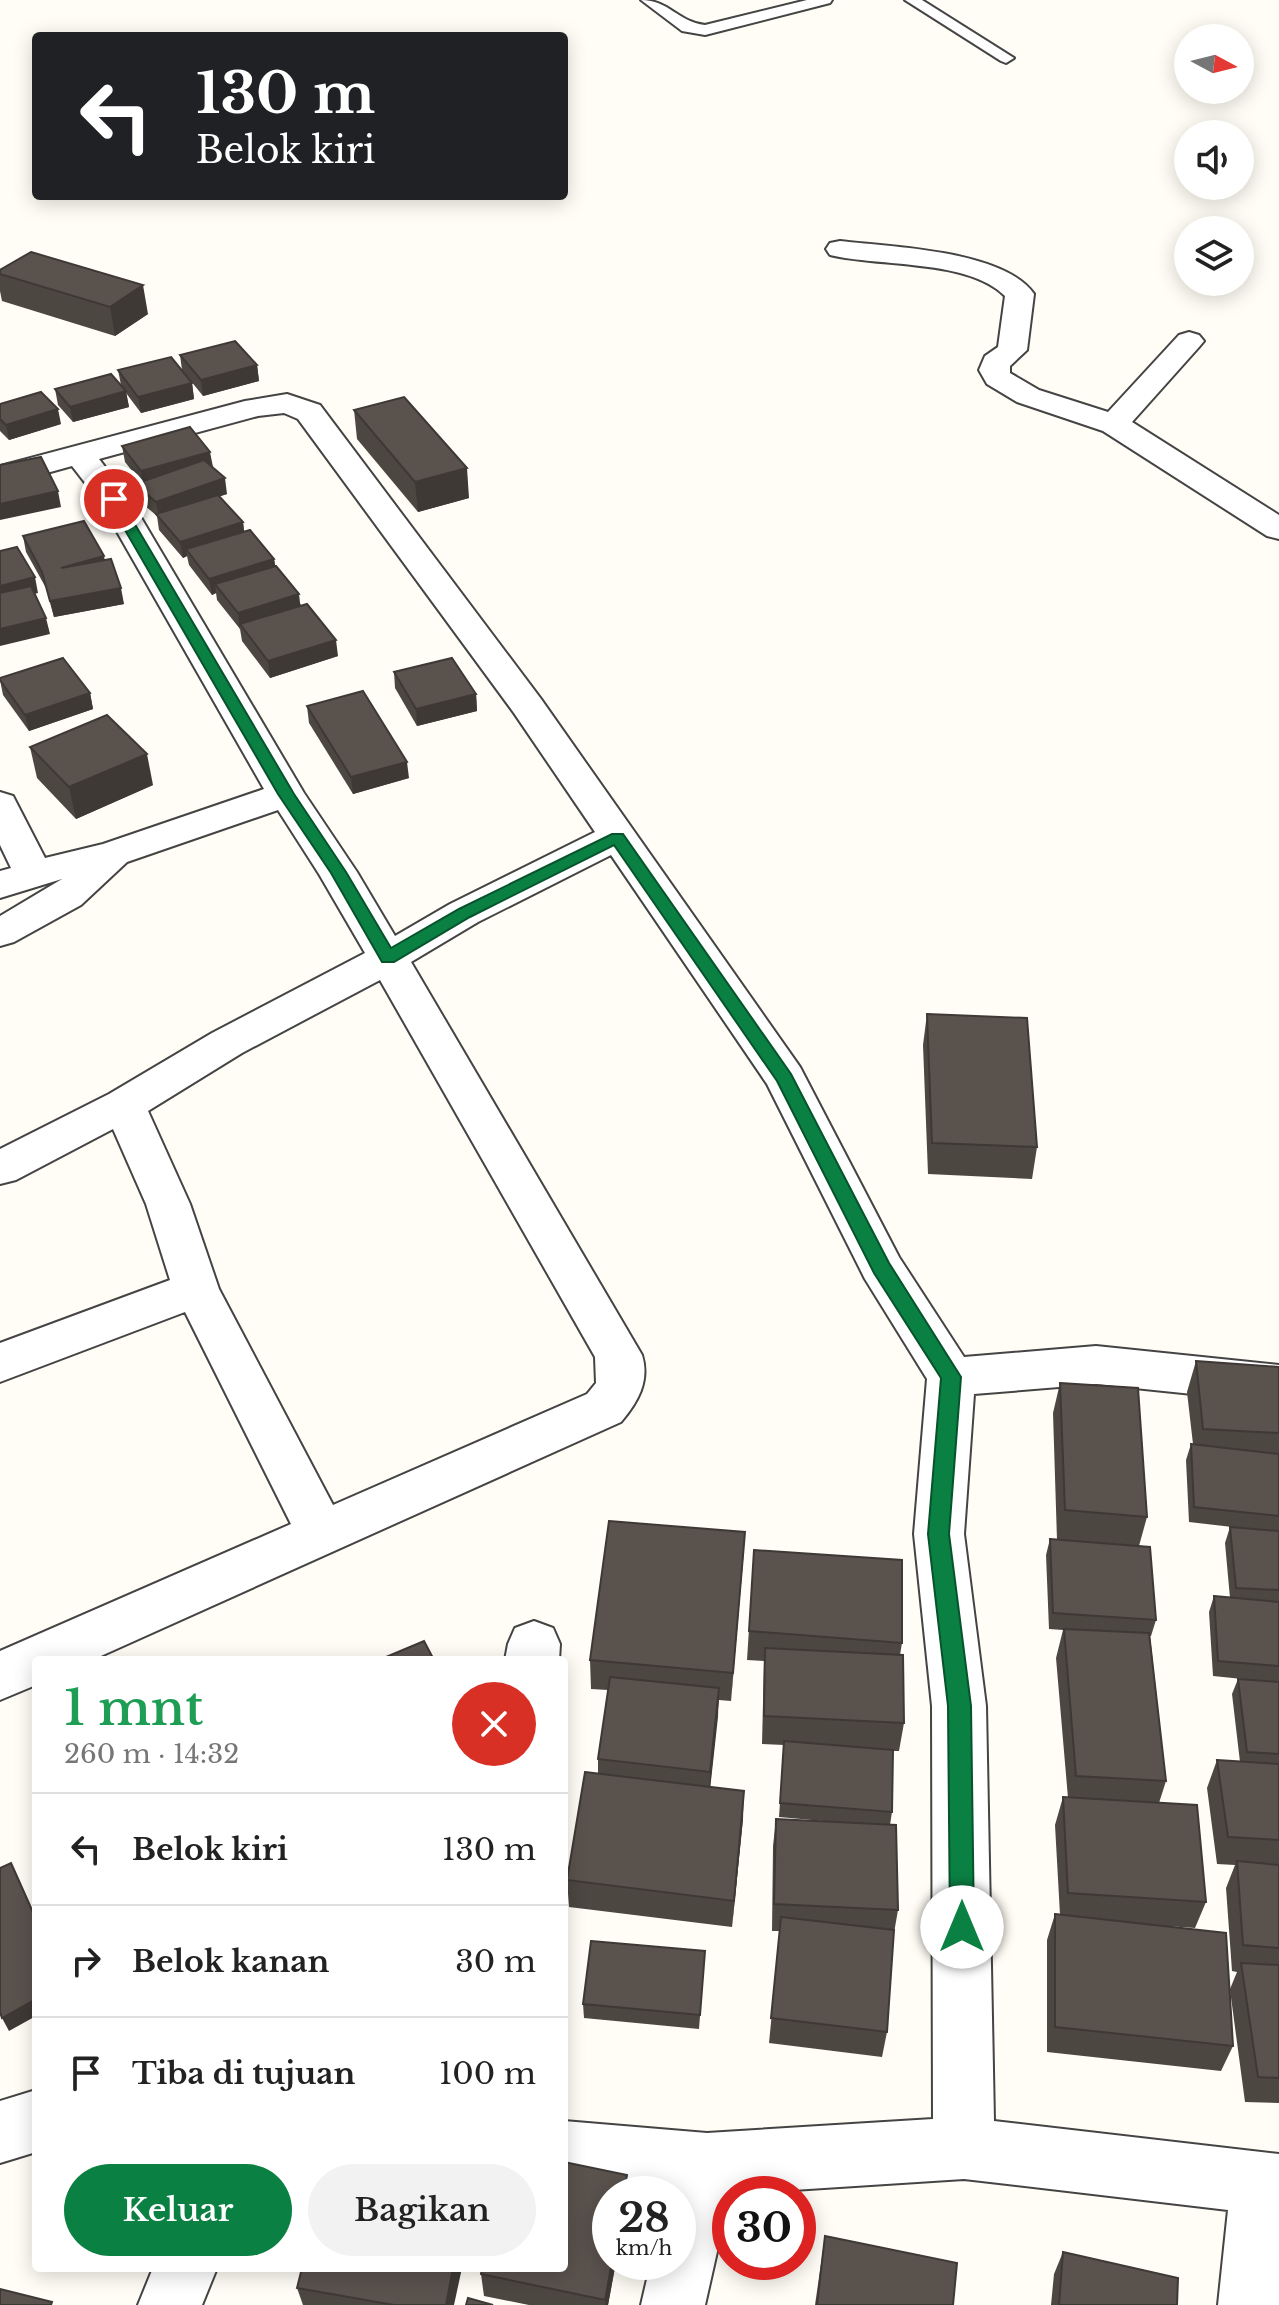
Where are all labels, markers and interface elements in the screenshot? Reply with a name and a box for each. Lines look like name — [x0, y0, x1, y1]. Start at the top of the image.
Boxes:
north arrow — [1174, 24, 1254, 104]
map controls — [1174, 24, 1254, 296]
text: 130 m — [196, 59, 375, 128]
icon: left — [64, 64, 168, 168]
button: sound — [1174, 120, 1254, 200]
text: Belok kiri — [196, 128, 375, 173]
button: layers — [1174, 216, 1254, 296]
pin — [80, 465, 148, 533]
icon: arrive — [92, 477, 136, 521]
text: 1 mnt — [64, 1678, 203, 1738]
button: close — [452, 1682, 536, 1766]
text: 260 m · 14:32 — [64, 1738, 239, 1770]
icon: left — [64, 1827, 108, 1871]
text: Belok kiri — [132, 1831, 288, 1868]
text: 130 m — [442, 1831, 536, 1868]
position arrow — [920, 1885, 1004, 1969]
icon: right — [64, 1939, 108, 1983]
text: Belok kanan — [132, 1943, 329, 1980]
text: 30 m — [455, 1943, 536, 1980]
icon: arrive — [64, 2051, 108, 2095]
text: Tiba di tujuan — [132, 2055, 355, 2092]
text: 100 m — [439, 2055, 536, 2092]
button: Keluar — [64, 2164, 292, 2256]
button: Bagikan — [308, 2164, 536, 2256]
speed limit sign: 30 — [712, 2176, 816, 2280]
text: 28 — [618, 2193, 670, 2243]
text: km/h — [616, 2236, 672, 2260]

